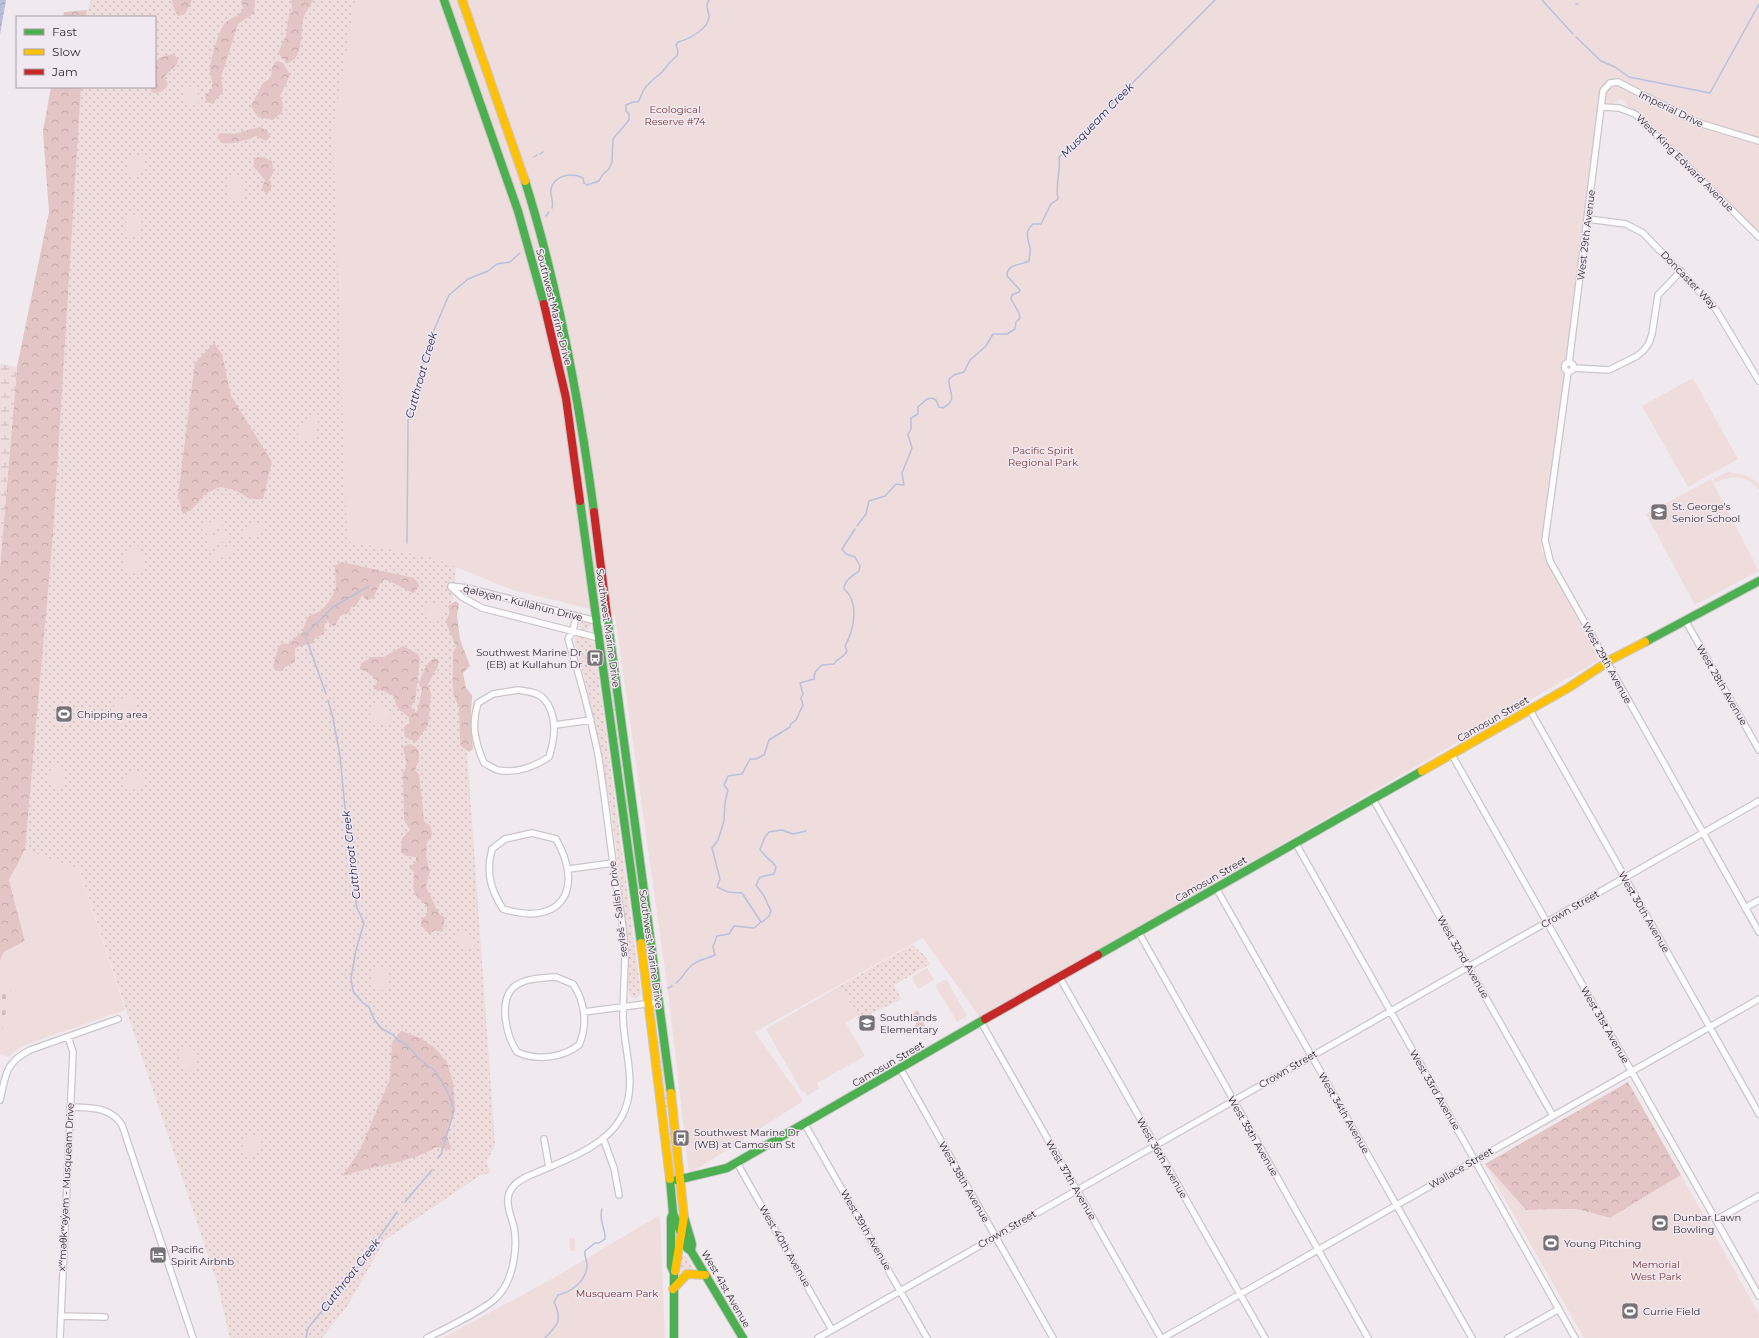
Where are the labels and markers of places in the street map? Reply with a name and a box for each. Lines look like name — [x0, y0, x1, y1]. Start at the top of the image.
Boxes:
place label: St. George's Senior School — [1672, 500, 1740, 525]
school or university icon: St. George's Senior School — [1649, 502, 1669, 522]
place label: Southwest Marine Dr (EB) at Kullahun Dr — [476, 646, 582, 671]
bus stop icon: Southwest Marine Dr (EB) at Kullahun Dr — [585, 648, 605, 668]
sports icon: Chipping area — [54, 704, 74, 724]
place label: Chipping area — [77, 708, 148, 721]
place label: Southlands Elementary — [880, 1011, 939, 1036]
school or university icon: Southlands Elementary — [857, 1013, 877, 1033]
place label: Southwest Marine Dr (WB) at Camosun St — [694, 1126, 800, 1151]
bus stop icon: Southwest Marine Dr (WB) at Camosun St — [671, 1128, 691, 1148]
place label: Dunbar Lawn Bowling — [1673, 1211, 1741, 1236]
sports icon: Dunbar Lawn Bowling — [1650, 1213, 1670, 1233]
sports icon: Young Pitching — [1541, 1233, 1561, 1253]
place label: Young Pitching — [1564, 1237, 1641, 1250]
place label: Pacific Spirit Airbnb — [171, 1243, 234, 1268]
hotel icon: Pacific Spirit Airbnb — [148, 1245, 168, 1265]
sports icon: Currie Field — [1620, 1301, 1640, 1321]
place label: Currie Field — [1643, 1305, 1700, 1318]

